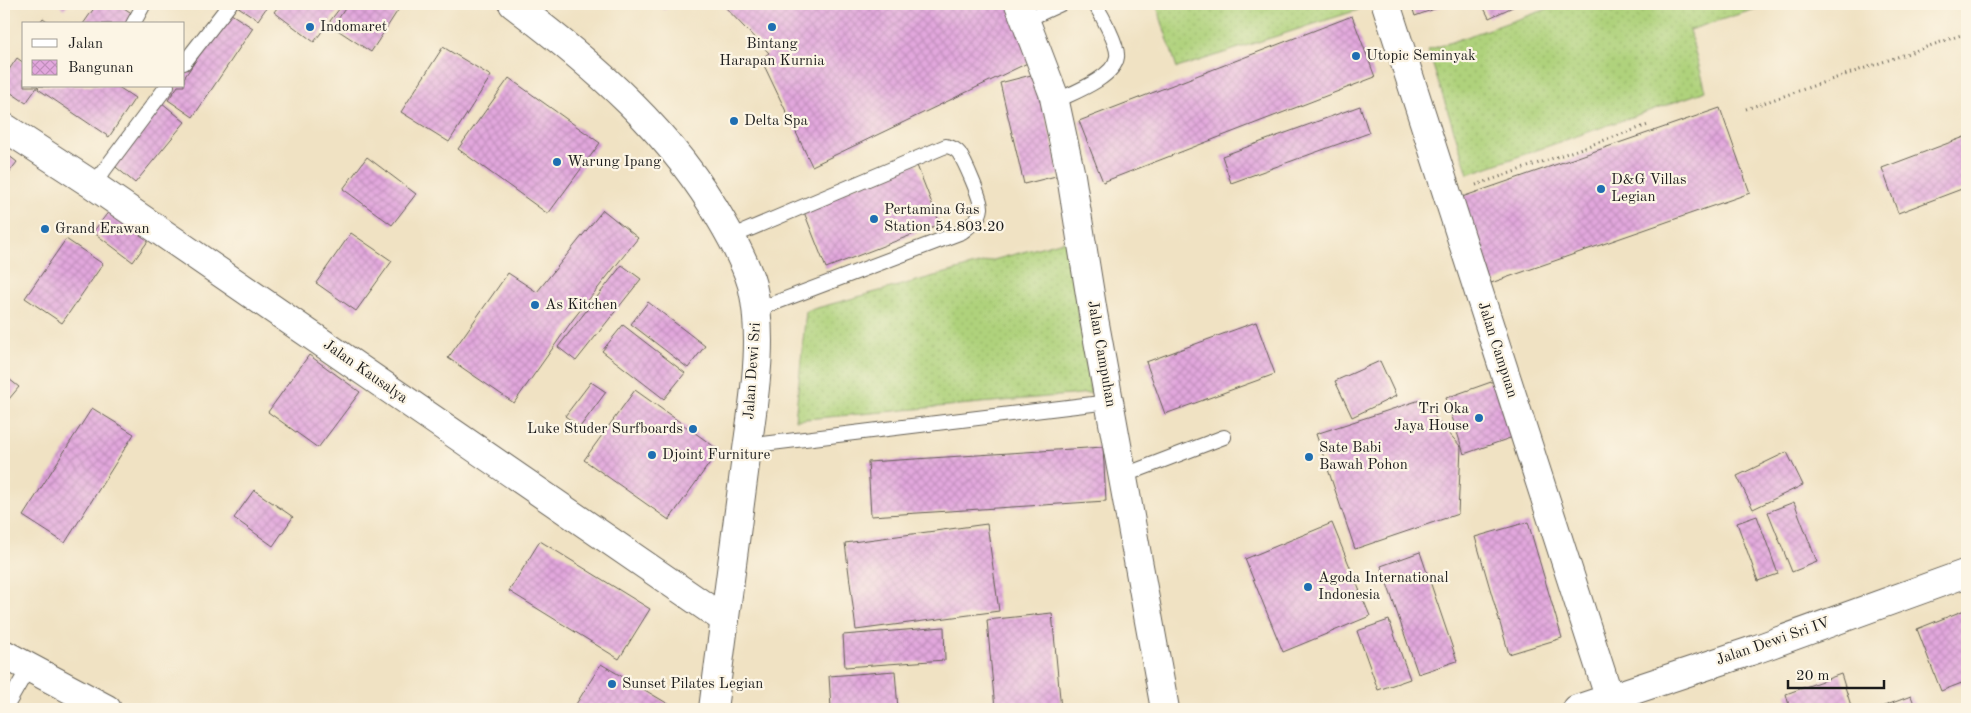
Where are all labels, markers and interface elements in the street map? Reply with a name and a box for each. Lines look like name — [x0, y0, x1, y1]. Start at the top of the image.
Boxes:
place label: Indomaret — [320, 20, 387, 35]
marker: Indomaret — [304, 21, 316, 33]
marker: Bintang Harapan Kurnia — [766, 21, 778, 33]
legend — [22, 22, 185, 88]
text: Jalan — [68, 37, 103, 52]
place label: Bintang Harapan Kurnia — [719, 37, 825, 69]
place label: Utopic Seminyak — [1366, 49, 1476, 64]
marker: Utopic Seminyak — [1350, 50, 1362, 62]
text: Bangunan — [68, 61, 134, 76]
place label: Delta Spa — [744, 114, 809, 129]
marker: Delta Spa — [728, 115, 740, 127]
place label: Warung Ipang — [567, 155, 661, 170]
marker: Warung Ipang — [551, 156, 563, 168]
place label: D&G Villas Legian — [1611, 173, 1686, 205]
marker: D&G Villas Legian — [1595, 183, 1607, 195]
place label: Pertamina Gas Station 54.803.20 — [884, 203, 1004, 235]
marker: Pertamina Gas Station 54.803.20 — [868, 213, 880, 225]
place label: Grand Erawan — [55, 222, 150, 237]
marker: Grand Erawan — [39, 223, 51, 235]
place label: As Kitchen — [545, 298, 618, 313]
marker: As Kitchen — [529, 299, 541, 311]
street label: Jalan Campuhan — [1084, 299, 1118, 409]
street label: Jalan Campuan — [1474, 300, 1520, 400]
street label: Jalan Dewi Sri — [742, 322, 764, 420]
street label: Jalan Kausalya — [320, 337, 410, 407]
place label: Tri Oka Jaya House — [1394, 402, 1470, 434]
marker: Tri Oka Jaya House — [1473, 412, 1485, 424]
place label: Luke Studer Surfboards — [527, 422, 683, 437]
marker: Luke Studer Surfboards — [687, 423, 699, 435]
place label: Sate Babi Bawah Pohon — [1319, 441, 1408, 473]
place label: Djoint Furniture — [662, 448, 770, 463]
marker: Djoint Furniture — [646, 449, 658, 461]
marker: Sate Babi Bawah Pohon — [1303, 451, 1315, 463]
place label: Agoda International Indonesia — [1318, 571, 1449, 603]
marker: Agoda International Indonesia — [1302, 581, 1314, 593]
street label: Jalan Dewi Sri IV — [1714, 615, 1832, 668]
scale bar — [1788, 658, 1885, 690]
text: 20 m — [1796, 669, 1830, 684]
place label: Sunset Pilates Legian — [622, 677, 763, 692]
marker: Sunset Pilates Legian — [606, 678, 618, 690]

